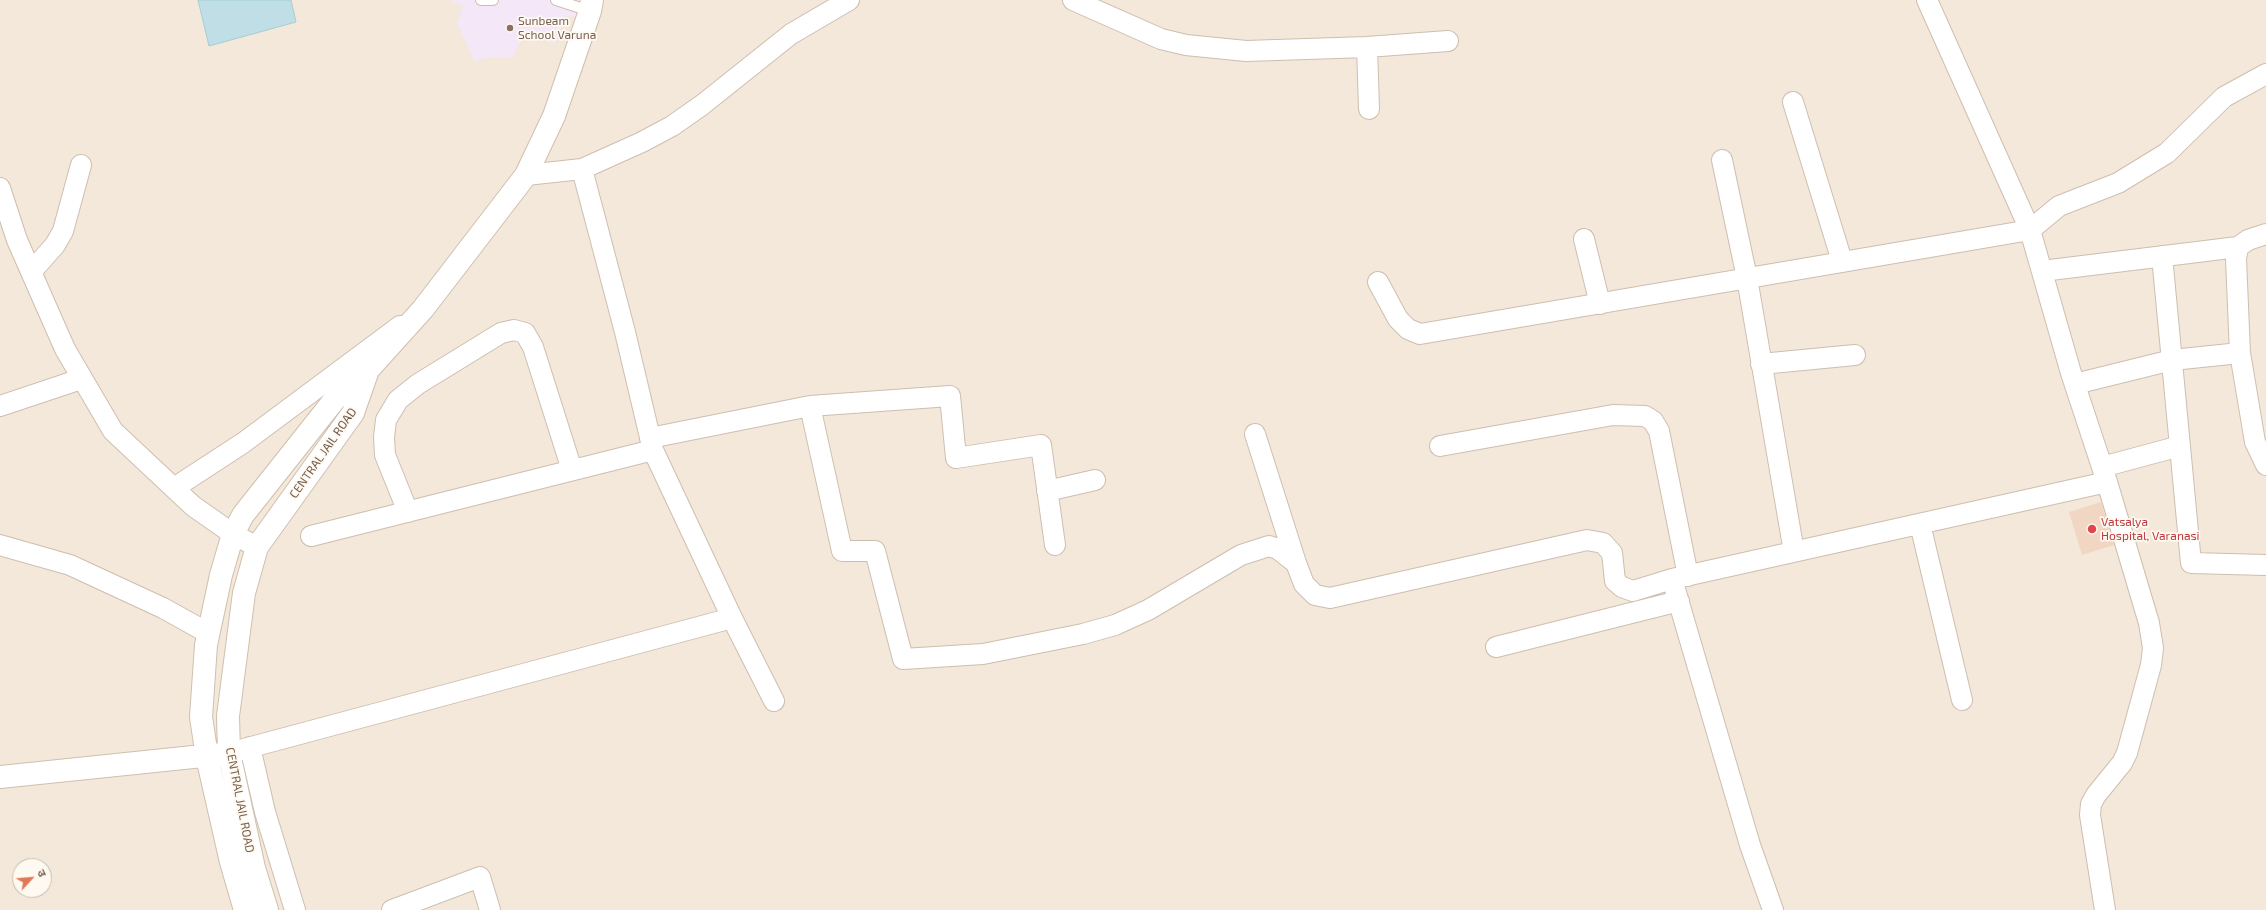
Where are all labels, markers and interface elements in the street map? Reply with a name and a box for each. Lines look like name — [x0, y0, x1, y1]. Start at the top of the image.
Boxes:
place label: Sunbeam School Varuna — [518, 14, 596, 42]
marker: Sunbeam School Varuna — [505, 23, 515, 33]
street label: CENTRAL JAIL ROAD — [286, 405, 360, 501]
place label: Vatsalya Hospital, Varanasi — [2101, 515, 2200, 543]
marker: Vatsalya Hospital, Varanasi — [2086, 523, 2098, 535]
street label: CENTRAL JAIL ROAD — [223, 746, 257, 854]
north arrow — [12, 858, 52, 898]
text: उ — [35, 867, 50, 879]

